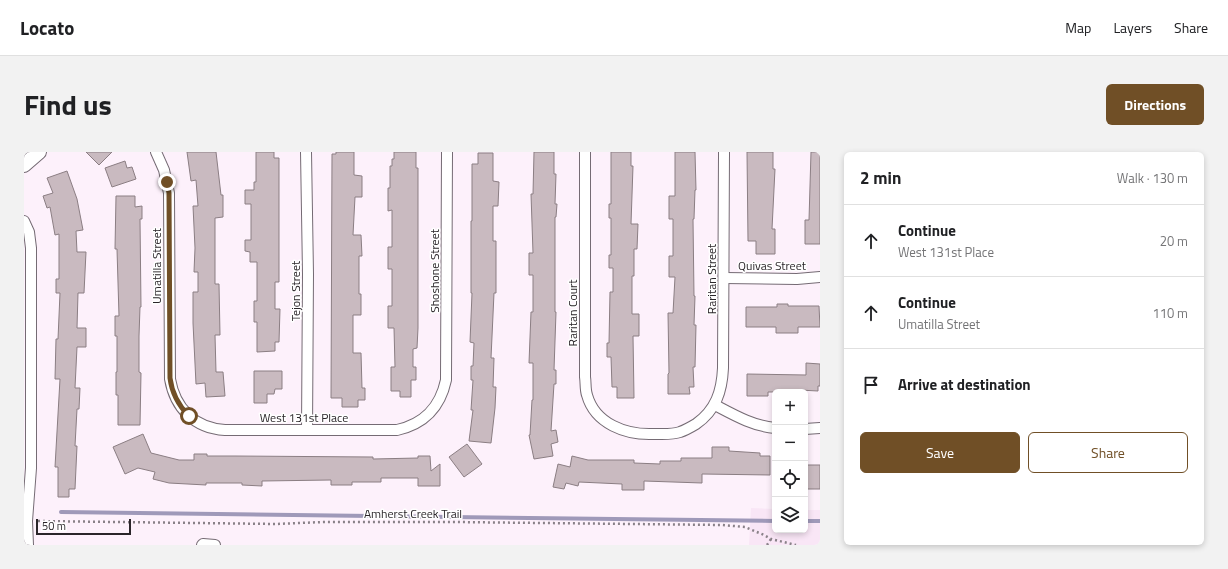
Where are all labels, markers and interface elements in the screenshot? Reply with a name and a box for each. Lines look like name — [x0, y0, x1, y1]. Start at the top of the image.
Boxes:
text: Locato — [20, 13, 74, 42]
text: Map — [1065, 17, 1091, 38]
text: Layers — [1113, 17, 1152, 38]
text: Share — [1174, 17, 1208, 38]
text: Find us — [24, 83, 112, 126]
button: Directions — [1106, 84, 1204, 125]
text: 2 min — [860, 165, 901, 191]
text: Walk · 130 m — [1117, 168, 1188, 188]
route end — [158, 173, 176, 191]
text: Continue — [898, 219, 956, 242]
street label: Umatilla Street — [147, 227, 166, 304]
street label: Shoshone Street — [425, 228, 444, 313]
icon: ahead — [860, 230, 882, 252]
text: 20 m — [1160, 231, 1188, 251]
text: West 131st Place — [898, 242, 994, 262]
street label: Raritan Street — [702, 243, 721, 314]
street label: Quivas Street — [738, 256, 807, 275]
street label: Tejon Street — [286, 260, 305, 321]
street label: Raritan Court — [563, 279, 582, 346]
text: Continue — [898, 291, 956, 314]
icon: ahead — [860, 302, 882, 324]
text: 110 m — [1152, 303, 1188, 323]
text: Umatilla Street — [898, 314, 980, 334]
text: Arrive at destination — [898, 373, 1031, 396]
icon: arrive — [860, 374, 882, 396]
map controls — [772, 389, 808, 533]
button: + — [772, 389, 808, 425]
route start — [180, 407, 198, 425]
street label: West 131st Place — [260, 408, 348, 427]
button: − — [772, 425, 808, 461]
button: Save — [860, 432, 1020, 473]
button: Share — [1028, 432, 1188, 473]
button: locate — [772, 461, 808, 497]
button: layers — [772, 497, 808, 533]
street label: Amherst Creek Trail — [364, 504, 462, 523]
scale bar — [36, 517, 131, 536]
text: 50 m — [42, 518, 66, 534]

